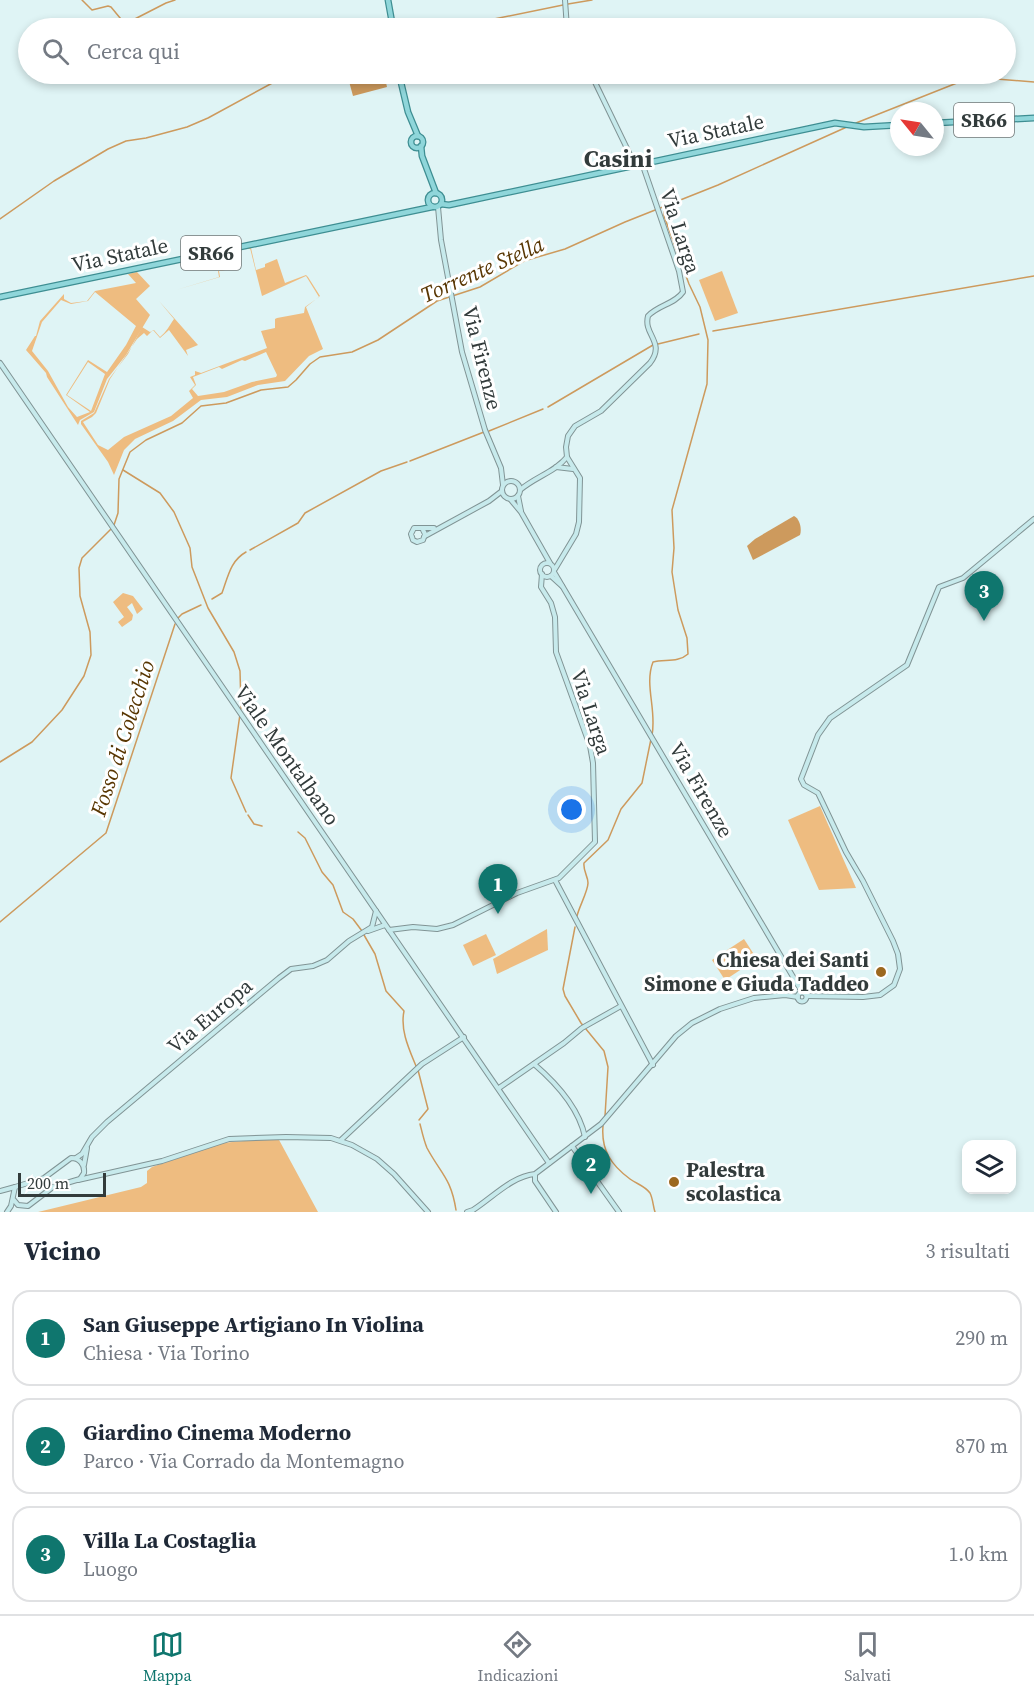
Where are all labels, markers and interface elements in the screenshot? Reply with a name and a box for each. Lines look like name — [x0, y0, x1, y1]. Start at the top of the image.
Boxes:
search box — [18, 18, 1016, 84]
icon: search — [39, 35, 72, 68]
text: Cerca qui — [87, 36, 180, 66]
north arrow — [890, 102, 944, 156]
road number: SR66 — [954, 103, 1014, 137]
street label: Via Statale — [665, 106, 767, 155]
district label: Casini — [584, 142, 653, 175]
street label: Via Larga — [653, 184, 708, 278]
water label: Torrente Stella — [416, 228, 549, 310]
street label: Via Statale — [69, 230, 171, 279]
road number: SR66 — [181, 236, 241, 270]
street label: Via Firenze — [456, 303, 509, 413]
pin: 3 — [964, 572, 1004, 621]
water label: Fosso di Colecchio — [82, 656, 161, 821]
street label: Via Larga — [564, 665, 619, 759]
street label: Viale Montalbano — [228, 679, 347, 831]
street label: Via Firenze — [662, 737, 740, 843]
your location — [557, 795, 586, 824]
pin: 1 — [478, 864, 518, 914]
place label: Chiesa dei Santi Simone e Giuda Taddeo — [644, 945, 869, 998]
marker: Chiesa dei Santi Simone e Giuda Taddeo — [874, 965, 888, 979]
street label: Via Europa — [161, 971, 259, 1060]
map controls — [962, 1140, 1016, 1194]
button: layers — [962, 1140, 1016, 1194]
pin: 2 — [572, 1144, 610, 1194]
place label: Palestra scolastica — [686, 1155, 782, 1208]
scale bar — [18, 1170, 106, 1198]
text: 200 m — [27, 1172, 69, 1194]
marker: Palestra scolastica — [667, 1175, 681, 1189]
text: Vicino — [24, 1233, 101, 1269]
text: 3 risultati — [925, 1237, 1010, 1265]
text: San Giuseppe Artigiano In Violina — [83, 1309, 424, 1339]
text: 1 — [40, 1324, 51, 1352]
text: 290 m — [955, 1324, 1008, 1352]
text: Chiesa · Via Torino — [83, 1339, 250, 1367]
text: Giardino Cinema Moderno — [83, 1417, 351, 1447]
text: 2 — [40, 1432, 51, 1460]
text: 870 m — [955, 1432, 1008, 1460]
text: Parco · Via Corrado da Montemagno — [83, 1447, 405, 1475]
text: Villa La Costaglia — [83, 1525, 256, 1555]
text: 3 — [40, 1540, 51, 1568]
text: 1.0 km — [948, 1540, 1008, 1568]
text: Luogo — [83, 1555, 138, 1583]
tab: Mappa — [143, 1628, 192, 1686]
tab: Indicazioni — [477, 1628, 558, 1686]
tab: Salvati — [844, 1628, 891, 1686]

